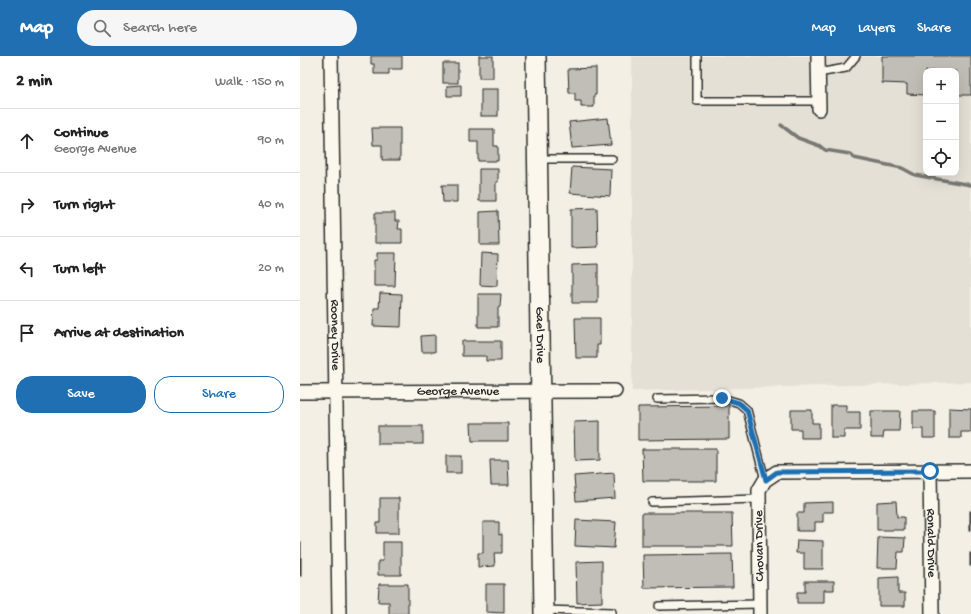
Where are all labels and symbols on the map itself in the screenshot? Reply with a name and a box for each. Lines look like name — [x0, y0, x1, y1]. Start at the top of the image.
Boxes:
street label: Rooney Drive — [327, 299, 343, 371]
street label: Gael Drive — [532, 307, 548, 364]
street label: George Avenue — [417, 384, 500, 399]
route end — [713, 389, 731, 407]
route start — [921, 462, 939, 480]
street label: Ronald Drive — [923, 508, 939, 578]
street label: Chovan Drive — [752, 510, 768, 582]

